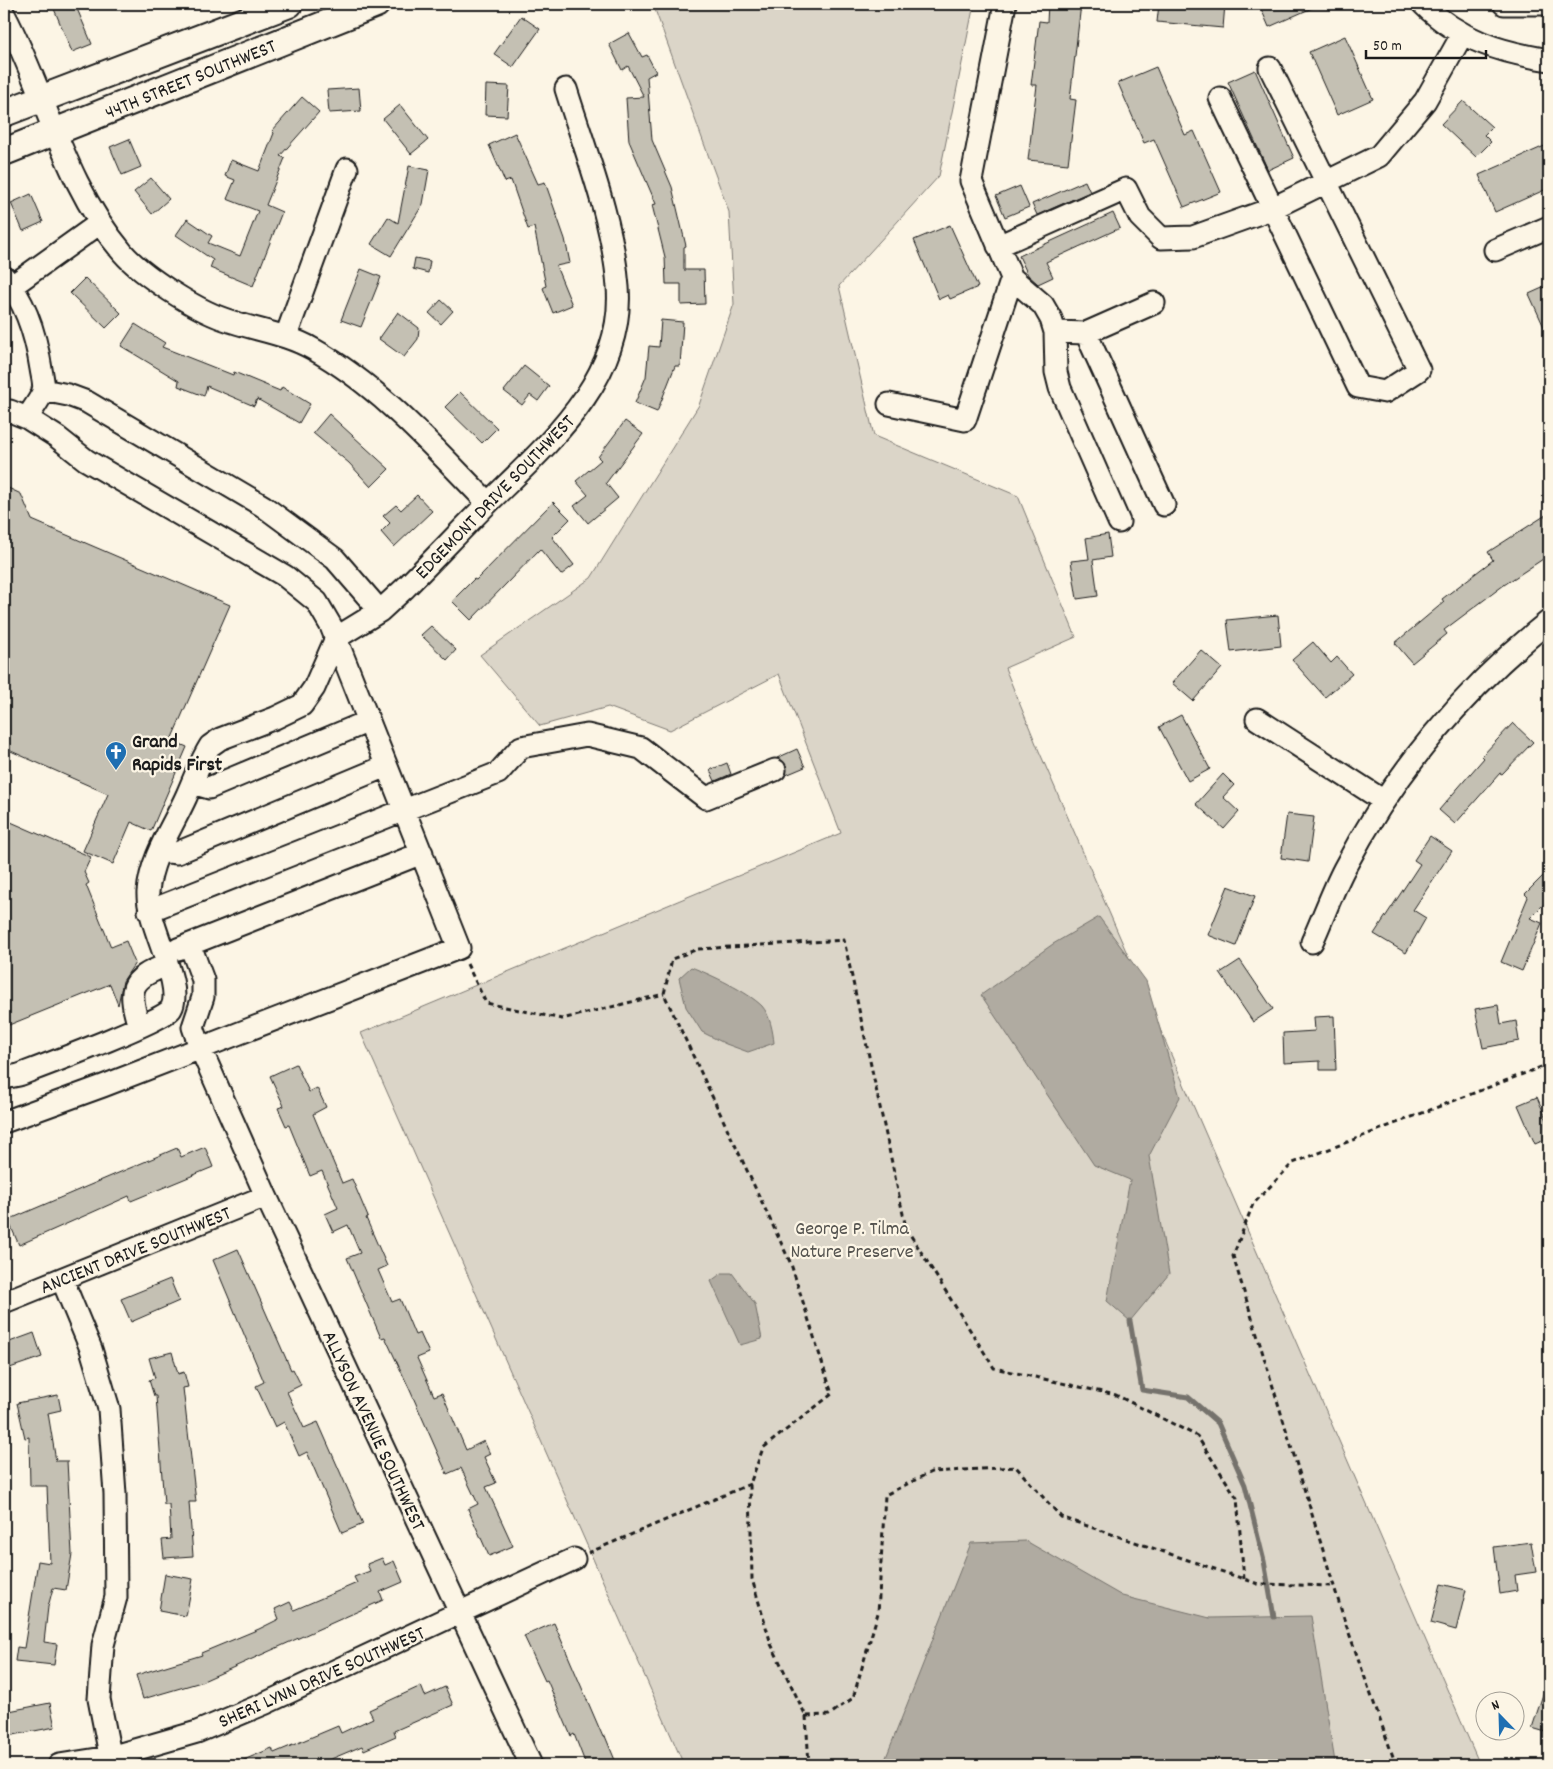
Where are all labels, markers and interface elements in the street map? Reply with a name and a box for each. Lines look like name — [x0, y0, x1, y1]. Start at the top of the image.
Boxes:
scale bar — [1366, 28, 1486, 60]
street label: 44TH STREET SOUTHWEST — [101, 34, 281, 128]
text: 50 m — [1373, 36, 1402, 58]
street label: EDGEMONT DRIVE SOUTHWEST — [410, 409, 582, 587]
place label: Grand Rapids First — [132, 729, 223, 780]
church icon: Grand Rapids First — [104, 740, 128, 771]
street label: ANCIENT DRIVE SOUTHWEST — [37, 1201, 236, 1303]
park label: George P. Tilma Nature Preserve — [790, 1216, 914, 1267]
street label: ALLYSON AVENUE SOUTHWEST — [314, 1327, 431, 1536]
street label: SHERI LYNN DRIVE SOUTHWEST — [214, 1620, 430, 1737]
north arrow — [1476, 1692, 1526, 1742]
text: N — [1489, 1695, 1503, 1716]

